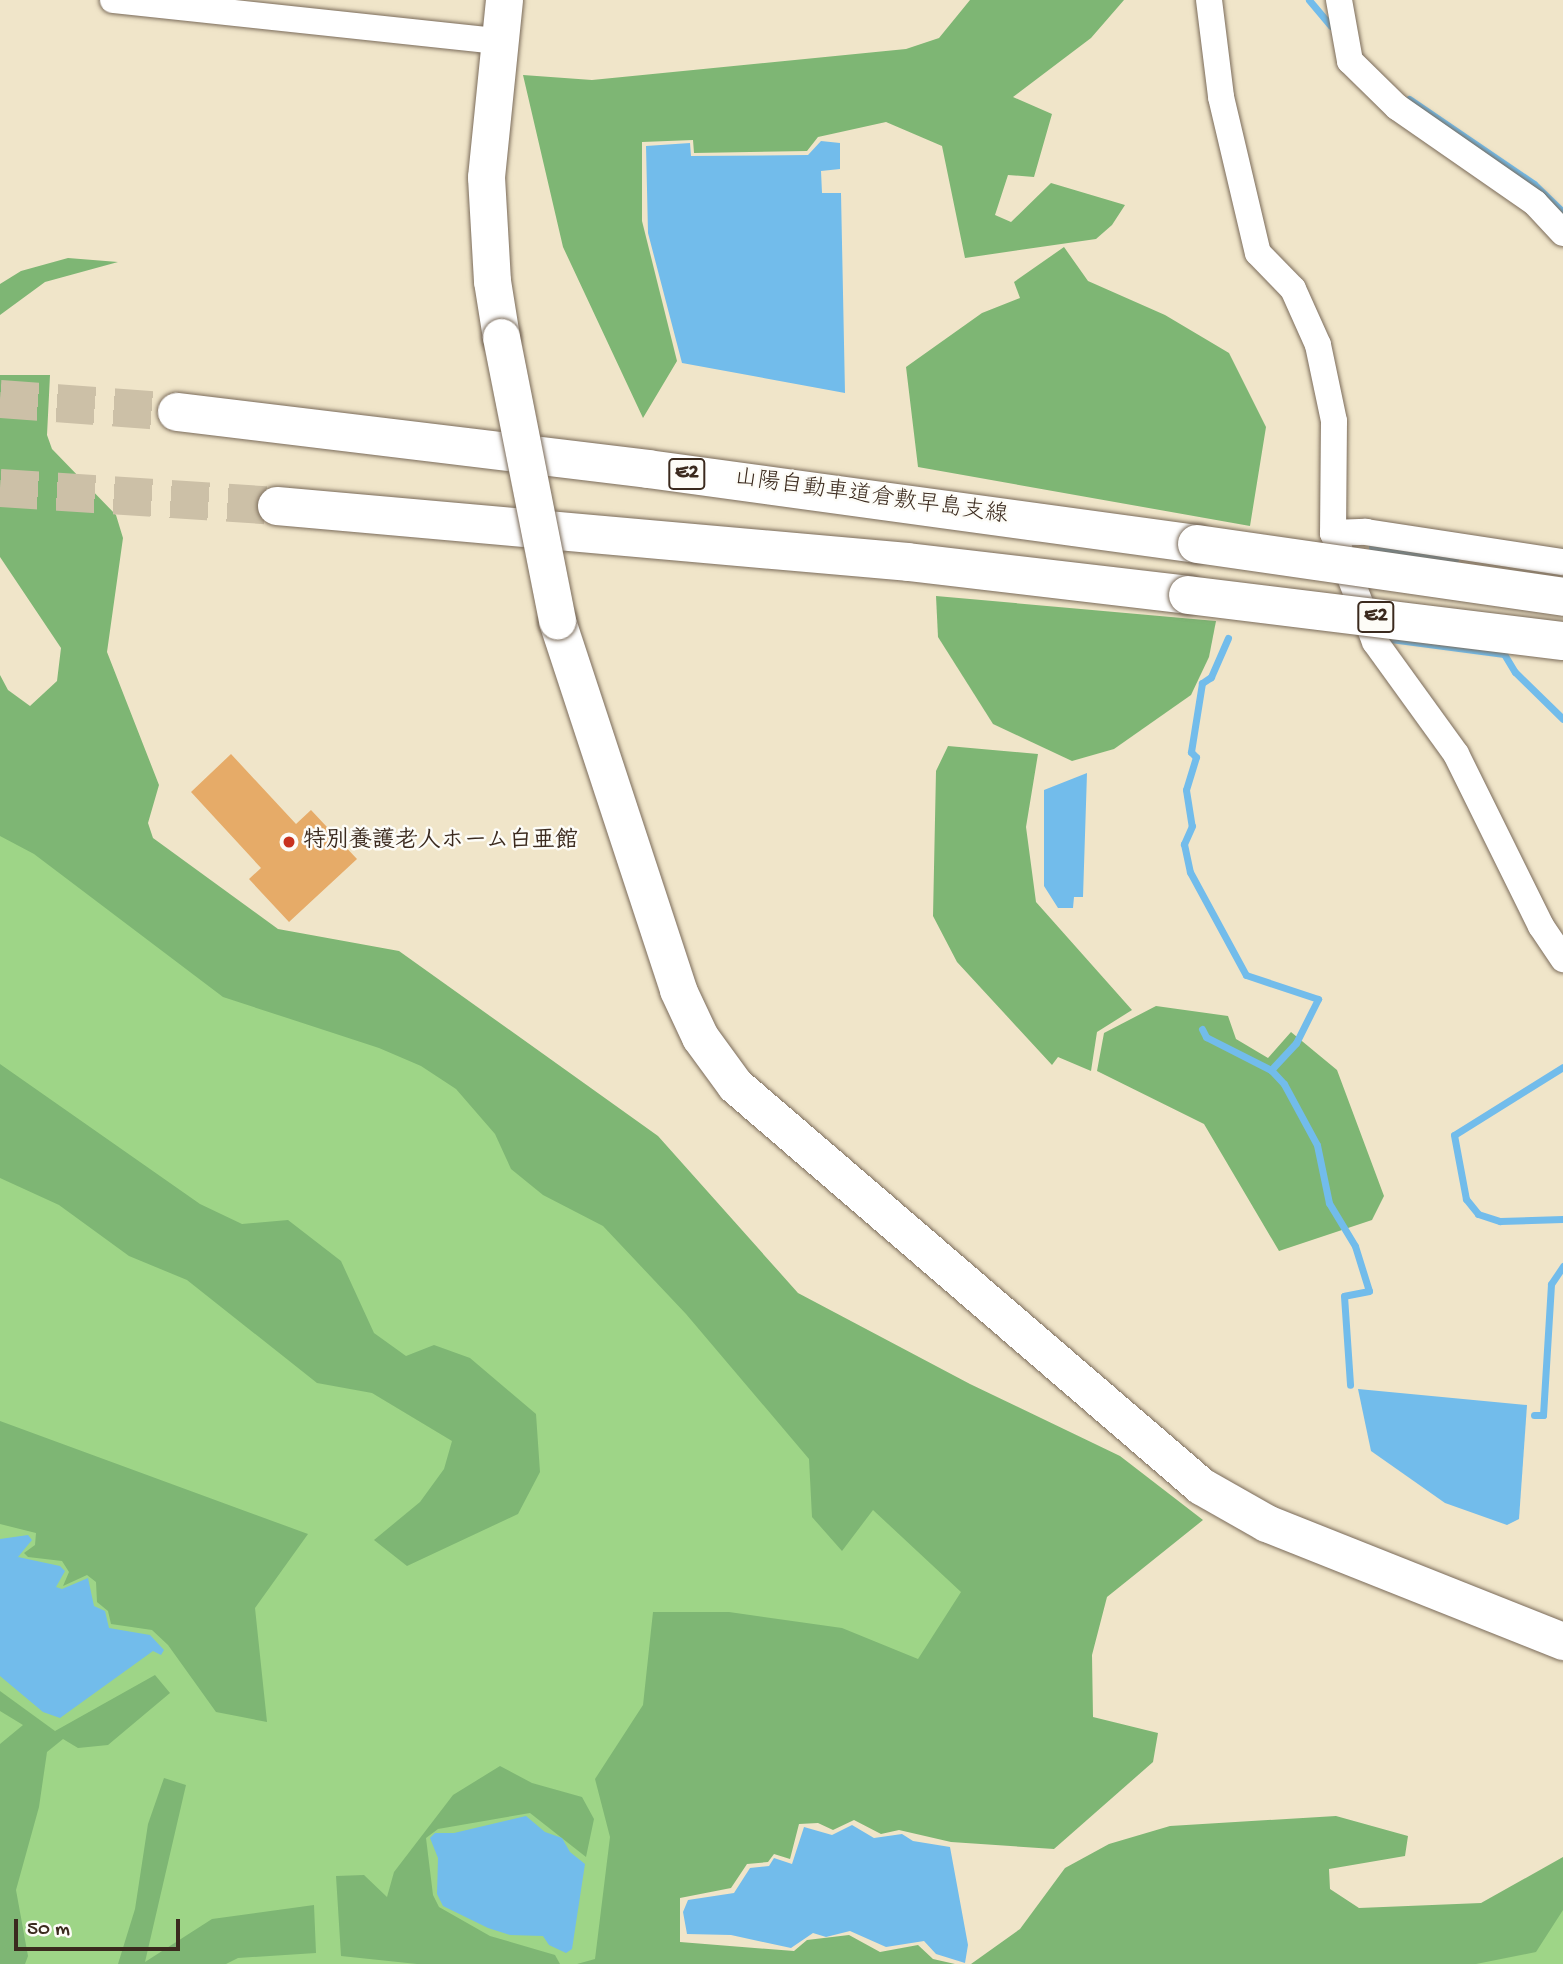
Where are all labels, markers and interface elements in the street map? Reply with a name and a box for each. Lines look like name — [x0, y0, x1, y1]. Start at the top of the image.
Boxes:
road number: E2 — [668, 456, 706, 491]
street label: 山陽自動車道倉敷早島支線 — [732, 465, 1010, 531]
road number: E2 — [1357, 600, 1395, 634]
place label: 特別養護老人ホーム白亜館 — [303, 828, 579, 856]
marker: 特別養護老人ホーム白亜館 — [281, 834, 297, 850]
scale bar — [18, 1904, 184, 1948]
text: 50 m — [27, 1918, 70, 1943]

